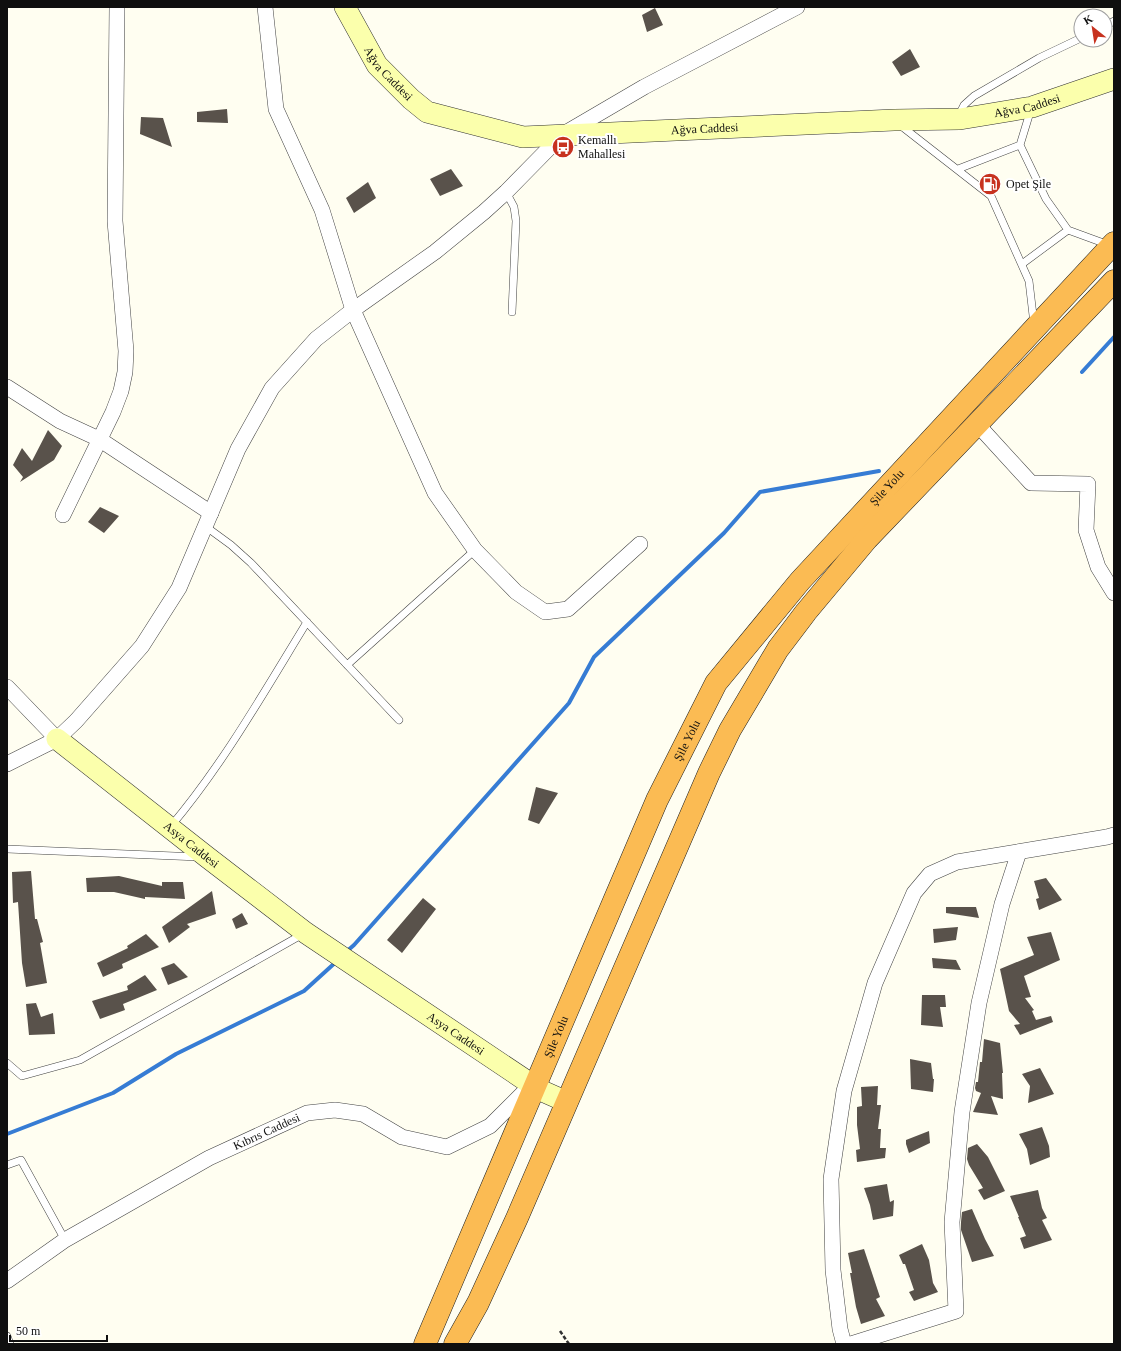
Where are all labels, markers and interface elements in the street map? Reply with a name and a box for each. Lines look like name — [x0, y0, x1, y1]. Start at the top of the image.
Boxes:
north arrow — [1073, 8, 1113, 48]
text: K — [1081, 12, 1095, 27]
street label: Ağva Caddesi — [361, 44, 416, 104]
street label: Ağva Caddesi — [993, 91, 1063, 120]
street label: Ağva Caddesi — [671, 120, 739, 137]
place label: Kemallı Mahallesi — [578, 133, 626, 161]
bus stop icon: Kemallı Mahallesi — [550, 134, 576, 160]
fuel station icon: Opet Şile — [977, 171, 1003, 197]
place label: Opet Şile — [1006, 177, 1051, 191]
street label: Şile Yolu — [867, 467, 907, 509]
street label: Şile Yolu — [671, 718, 703, 763]
street label: Asya Caddesi — [161, 819, 222, 871]
street label: Asya Caddesi — [424, 1009, 488, 1058]
street label: Şile Yolu — [541, 1014, 571, 1060]
street label: Kıbrıs Caddesi — [231, 1110, 303, 1153]
scale bar — [10, 1317, 107, 1343]
text: 50 m — [16, 1324, 41, 1338]

